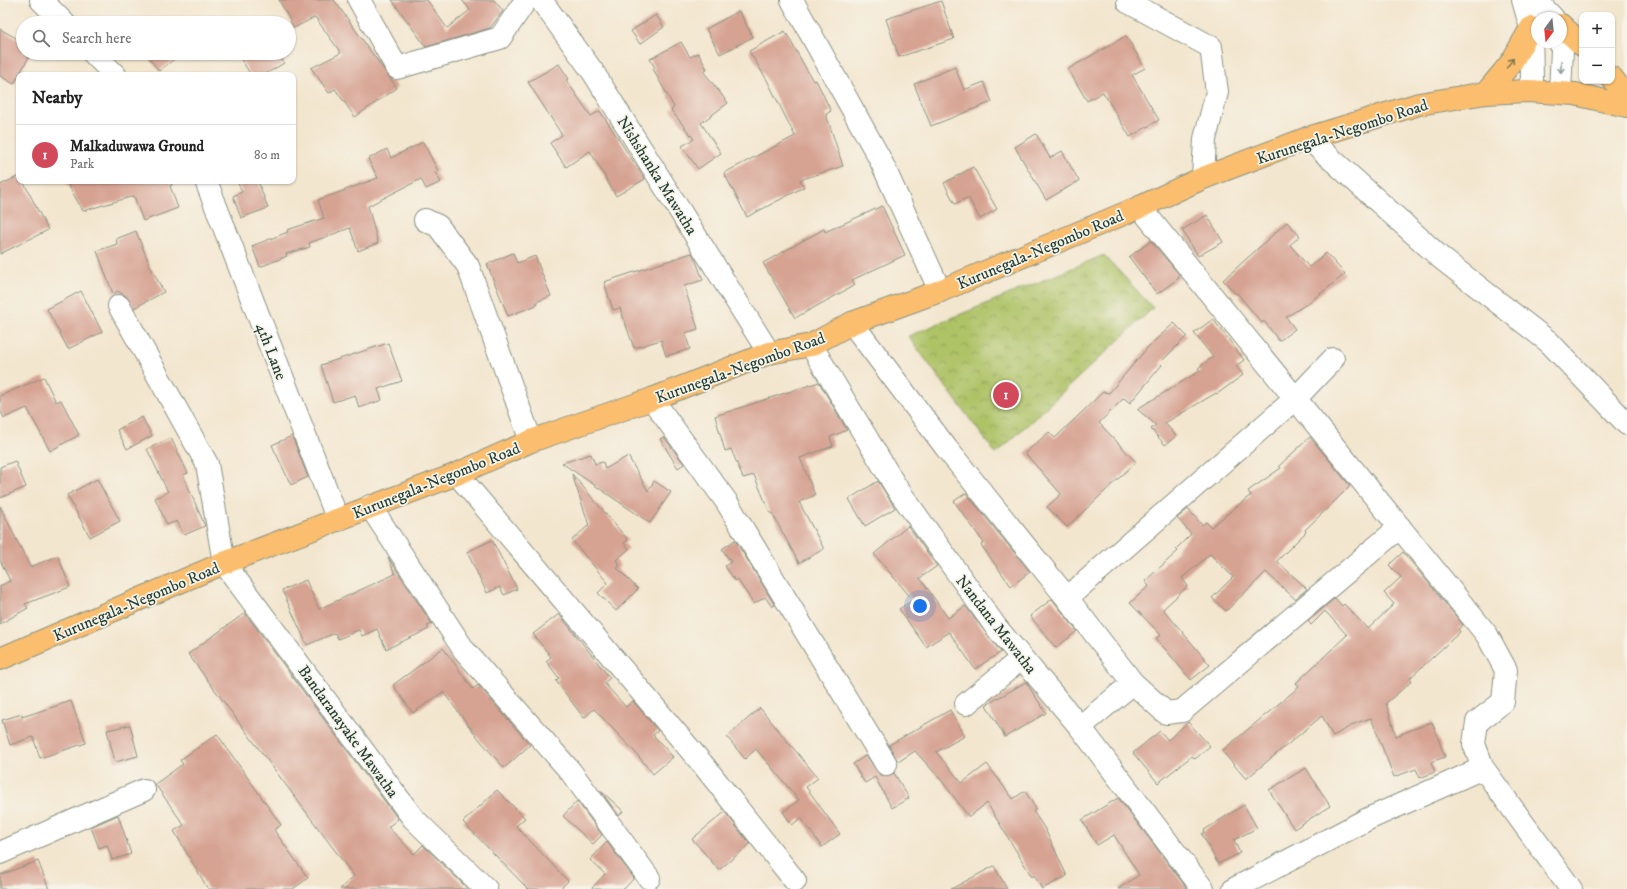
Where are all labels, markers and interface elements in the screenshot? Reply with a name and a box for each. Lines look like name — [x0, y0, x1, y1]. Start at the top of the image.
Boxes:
north arrow — [1531, 12, 1567, 48]
map controls — [1579, 12, 1615, 84]
button: + — [1579, 12, 1615, 48]
search box — [16, 16, 296, 60]
icon: search — [30, 27, 52, 49]
text: Search here — [62, 29, 131, 48]
button: − — [1579, 48, 1615, 84]
one-way arrow — [1506, 58, 1514, 69]
one-way arrow — [1557, 60, 1565, 73]
text: Nearby — [32, 87, 82, 109]
street label: Kurunegala-Negombo Road — [1254, 95, 1431, 169]
street label: Nishshanka Mawatha — [613, 112, 702, 239]
text: Malkaduwawa Ground — [70, 137, 204, 156]
text: 1 — [43, 147, 47, 163]
text: 80 m — [254, 147, 280, 163]
text: Park — [70, 156, 94, 172]
street label: Kurunegala-Negombo Road — [954, 206, 1127, 294]
street label: 4th Lane — [251, 320, 291, 383]
street label: Kurunegala-Negombo Road — [653, 328, 828, 408]
pin: 1 — [993, 380, 1019, 410]
street label: Kurunegala-Negombo Road — [350, 438, 523, 524]
street label: Kurunegala-Negombo Road — [50, 558, 223, 646]
street label: Nandana Mawatha — [951, 571, 1041, 678]
your location — [910, 596, 930, 616]
street label: Bandaranayake Mawatha — [293, 661, 403, 802]

